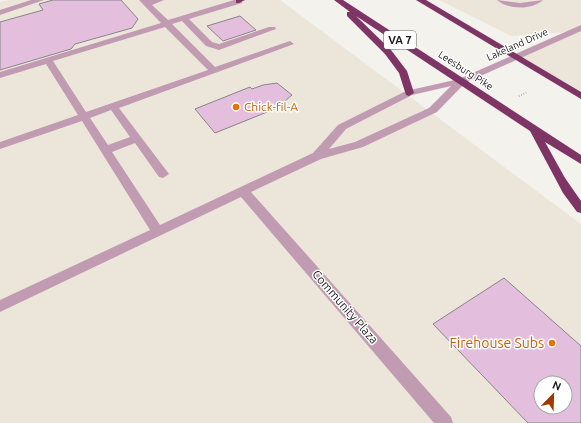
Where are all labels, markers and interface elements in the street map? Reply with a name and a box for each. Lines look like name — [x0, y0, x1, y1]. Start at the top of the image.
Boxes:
street label: Lakeland Drive — [485, 26, 550, 63]
road number: VA 7 — [384, 31, 416, 49]
street label: Leesburg Pike — [436, 49, 495, 92]
place label: Chick-fil-A — [244, 100, 298, 113]
marker: Chick-fil-A — [231, 102, 241, 112]
street label: Community Plaza — [310, 267, 381, 346]
place label: Firehouse Subs — [449, 335, 544, 351]
marker: Firehouse Subs — [547, 338, 557, 348]
north arrow — [533, 375, 573, 415]
text: N — [551, 379, 563, 393]

